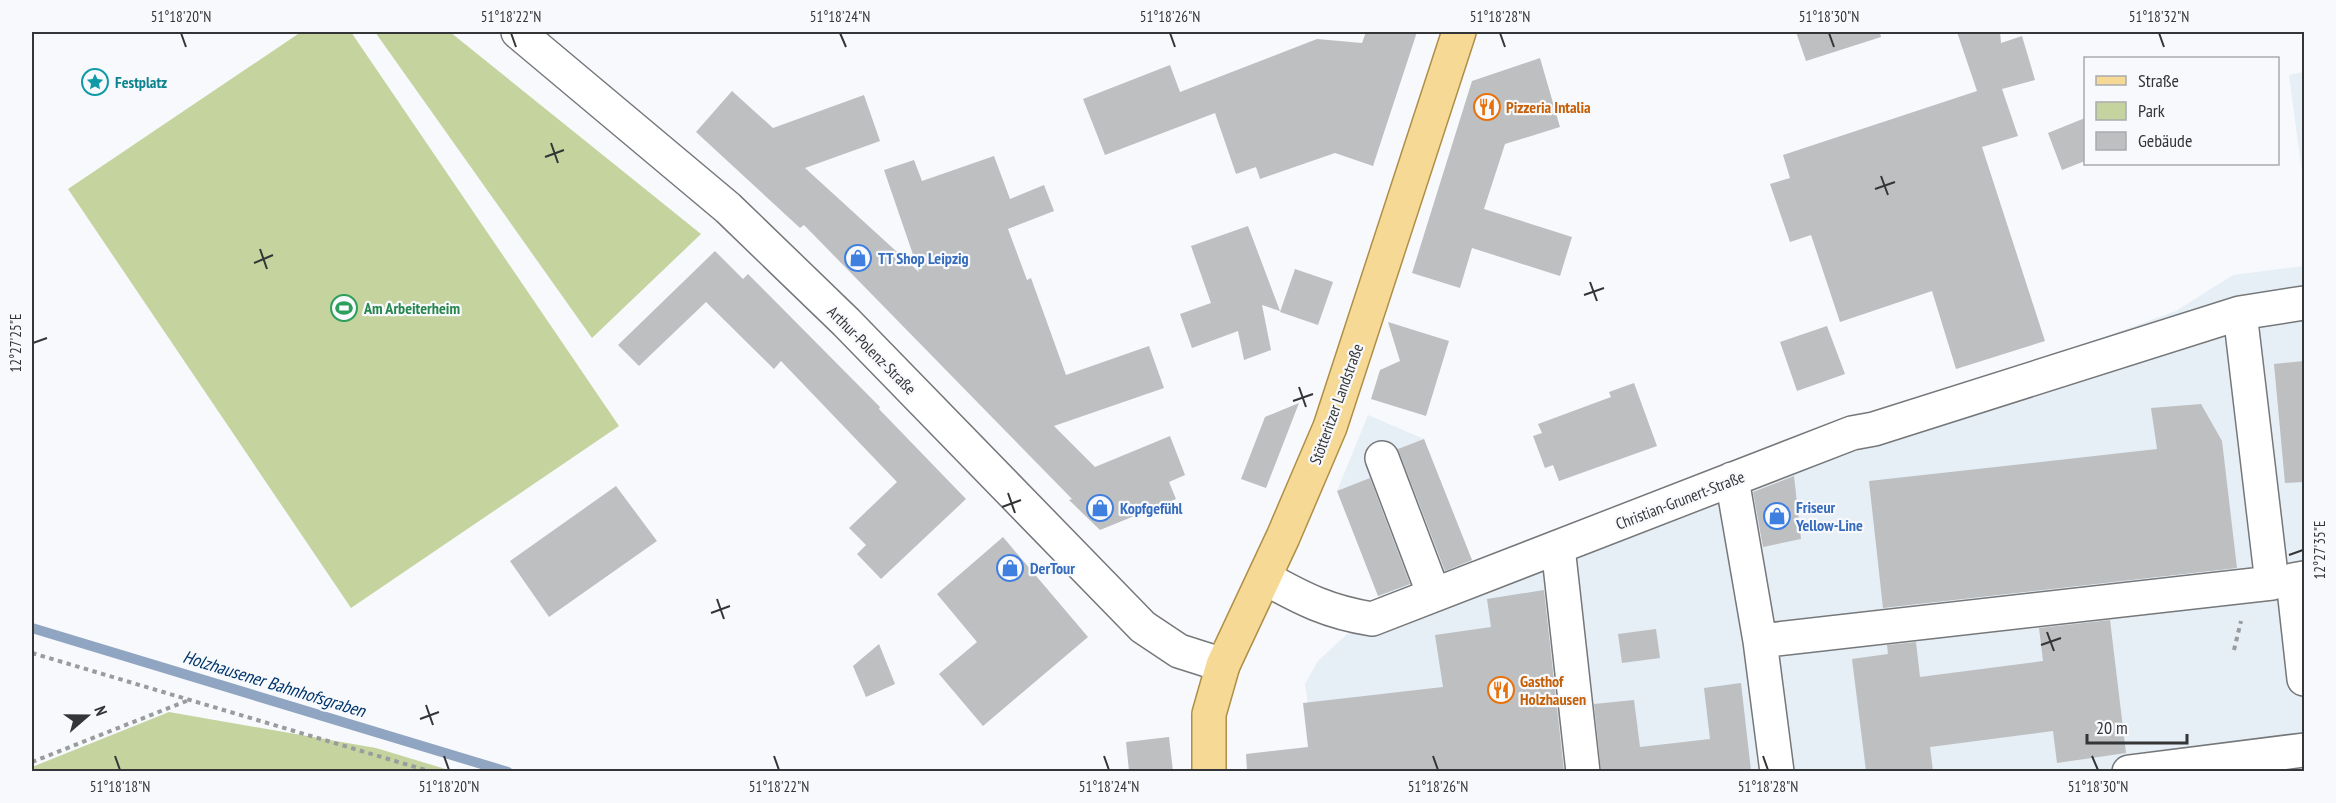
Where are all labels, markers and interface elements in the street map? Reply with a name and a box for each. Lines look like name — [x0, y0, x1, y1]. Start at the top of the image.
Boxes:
text: 51°18'20"N — [151, 7, 211, 26]
text: 51°18'22"N — [481, 7, 541, 26]
text: 51°18'24"N — [810, 7, 870, 26]
text: 51°18'26"N — [1140, 7, 1200, 26]
text: 51°18'28"N — [1470, 7, 1530, 26]
text: 51°18'30"N — [1799, 7, 1859, 26]
text: 51°18'32"N — [2129, 7, 2189, 26]
legend — [2084, 57, 2279, 165]
place icon: Festplatz — [80, 67, 110, 97]
text: Straße — [2138, 69, 2179, 92]
place label: Festplatz — [115, 72, 167, 92]
restaurant icon: Pizzeria Intalia — [1472, 92, 1502, 122]
place label: Pizzeria Intalia — [1506, 97, 1591, 117]
text: Park — [2138, 99, 2165, 122]
text: Gebäude — [2138, 129, 2192, 152]
shop icon: TT Shop Leipzig — [843, 243, 873, 273]
place label: TT Shop Leipzig — [878, 248, 969, 268]
sports icon: Am Arbeiterheim — [329, 293, 359, 323]
place label: Am Arbeiterheim — [363, 298, 460, 318]
street label: Arthur-Polenz-Straße — [824, 302, 920, 398]
text: 12°27'25"E — [6, 313, 25, 373]
street label: Stötteritzer Landstraße — [1305, 341, 1367, 467]
street label: Christian-Grunert-Straße — [1613, 466, 1747, 534]
shop icon: Kopfgefühl — [1085, 493, 1115, 523]
place label: Friseur Yellow-Line — [1795, 497, 1863, 535]
place label: Kopfgefühl — [1120, 498, 1183, 518]
shop icon: Friseur Yellow-Line — [1762, 501, 1792, 531]
text: 12°27'35"E — [2310, 520, 2329, 580]
shop icon: DerTour — [995, 553, 1025, 583]
place label: DerTour — [1030, 558, 1075, 578]
water label: Holzhausener Bahnhofsgraben — [180, 645, 369, 723]
place label: Gasthof Holzhausen — [1520, 671, 1586, 709]
restaurant icon: Gasthof Holzhausen — [1486, 675, 1516, 705]
north arrow — [57, 686, 117, 746]
text: N — [90, 703, 112, 718]
scale bar — [2087, 707, 2188, 745]
text: 20 m — [2096, 716, 2128, 739]
text: 51°18'18"N — [90, 777, 150, 796]
text: 51°18'20"N — [419, 777, 479, 796]
text: 51°18'22"N — [749, 777, 809, 796]
text: 51°18'24"N — [1079, 777, 1139, 796]
text: 51°18'26"N — [1408, 777, 1468, 796]
text: 51°18'28"N — [1738, 777, 1798, 796]
text: 51°18'30"N — [2068, 777, 2128, 796]

